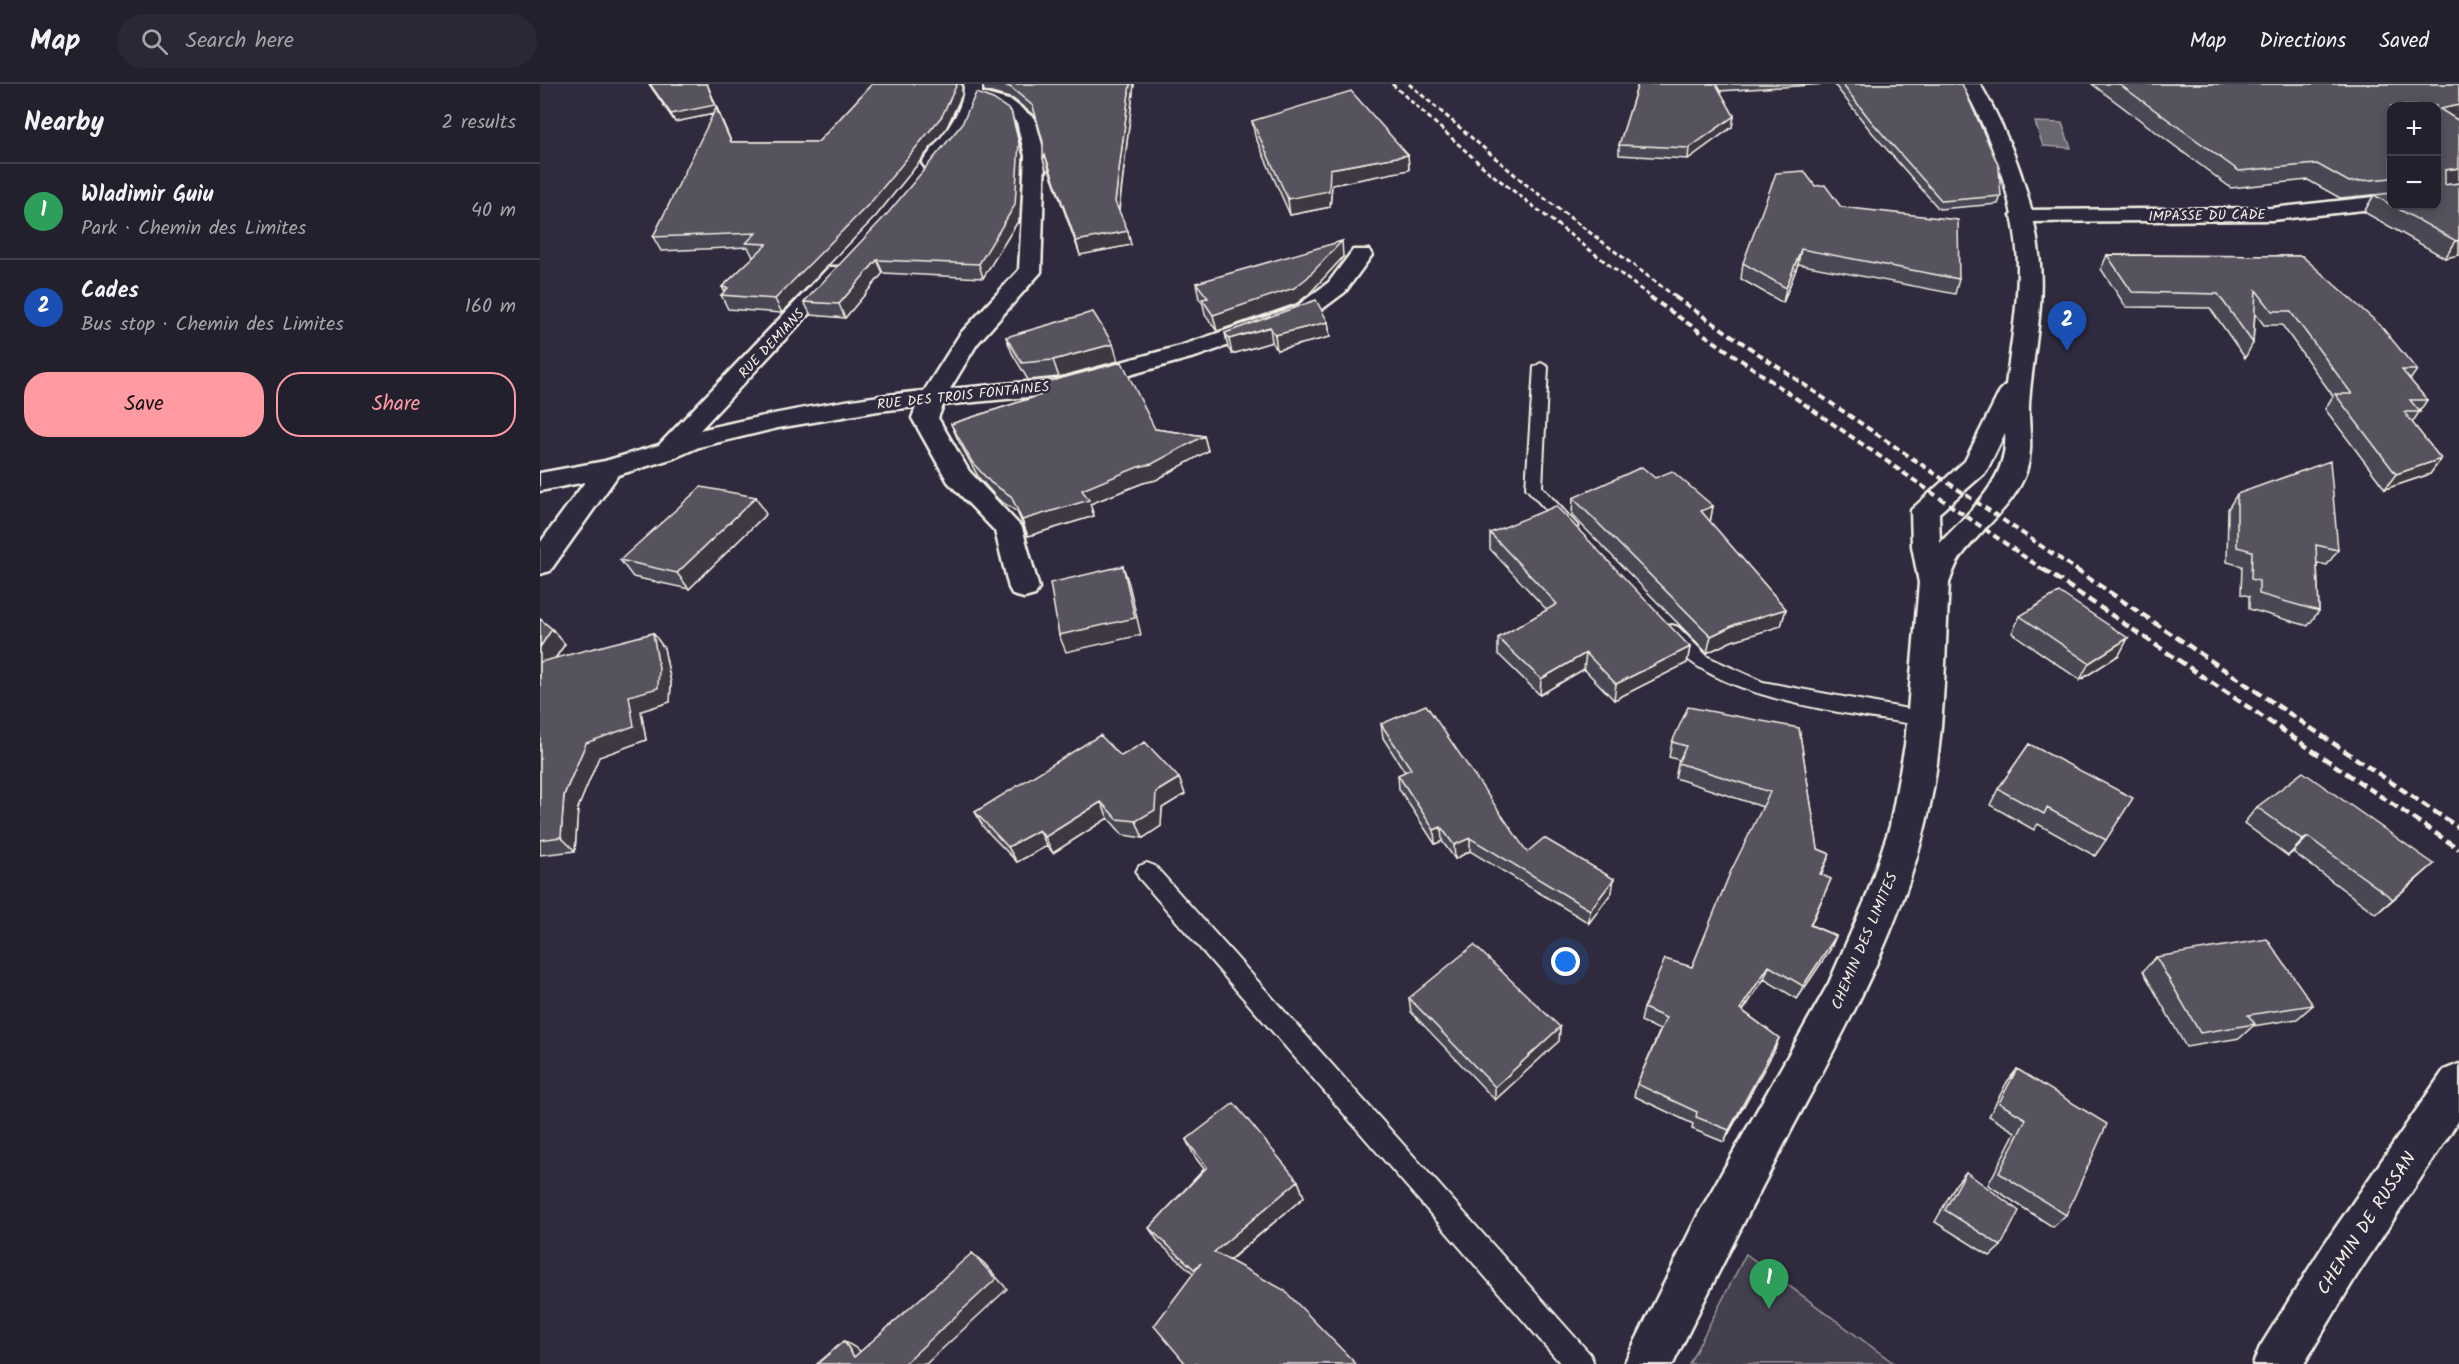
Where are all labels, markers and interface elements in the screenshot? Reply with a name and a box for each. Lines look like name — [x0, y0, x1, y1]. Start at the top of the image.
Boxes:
search box — [117, 14, 537, 68]
text: Map — [30, 19, 81, 64]
text: Search here — [186, 24, 294, 59]
icon: search — [138, 25, 171, 58]
text: Map — [2190, 25, 2226, 58]
text: Directions — [2259, 25, 2346, 58]
text: Saved — [2379, 25, 2429, 58]
text: Nearby — [24, 102, 104, 144]
map controls — [2387, 102, 2441, 210]
button: + — [2387, 102, 2441, 156]
text: 2 results — [441, 107, 516, 139]
button: − — [2387, 156, 2441, 210]
text: Wladimir Guiu — [81, 178, 213, 213]
text: 1 — [40, 195, 47, 227]
text: 40 m — [471, 195, 516, 227]
street label: IMPASSE DU CADE — [2148, 204, 2267, 228]
text: Park · Chemin des Limites — [81, 213, 306, 245]
text: Cades — [81, 274, 139, 309]
text: 2 — [38, 291, 49, 323]
text: 160 m — [465, 291, 516, 323]
pin: 2 — [2048, 302, 2086, 351]
street label: RUE DEMIANS — [734, 303, 810, 384]
text: Bus stop · Chemin des Limites — [81, 309, 344, 341]
button: Save — [24, 372, 264, 437]
button: Share — [276, 372, 516, 437]
street label: RUE DES TROIS FONTAINES — [876, 376, 1051, 416]
street label: CHEMIN DES LIMITES — [1825, 869, 1905, 1014]
your location — [1551, 947, 1580, 976]
street label: CHEMIN DE RUSSAN — [2310, 1147, 2424, 1301]
pin: 1 — [1750, 1260, 1788, 1309]

